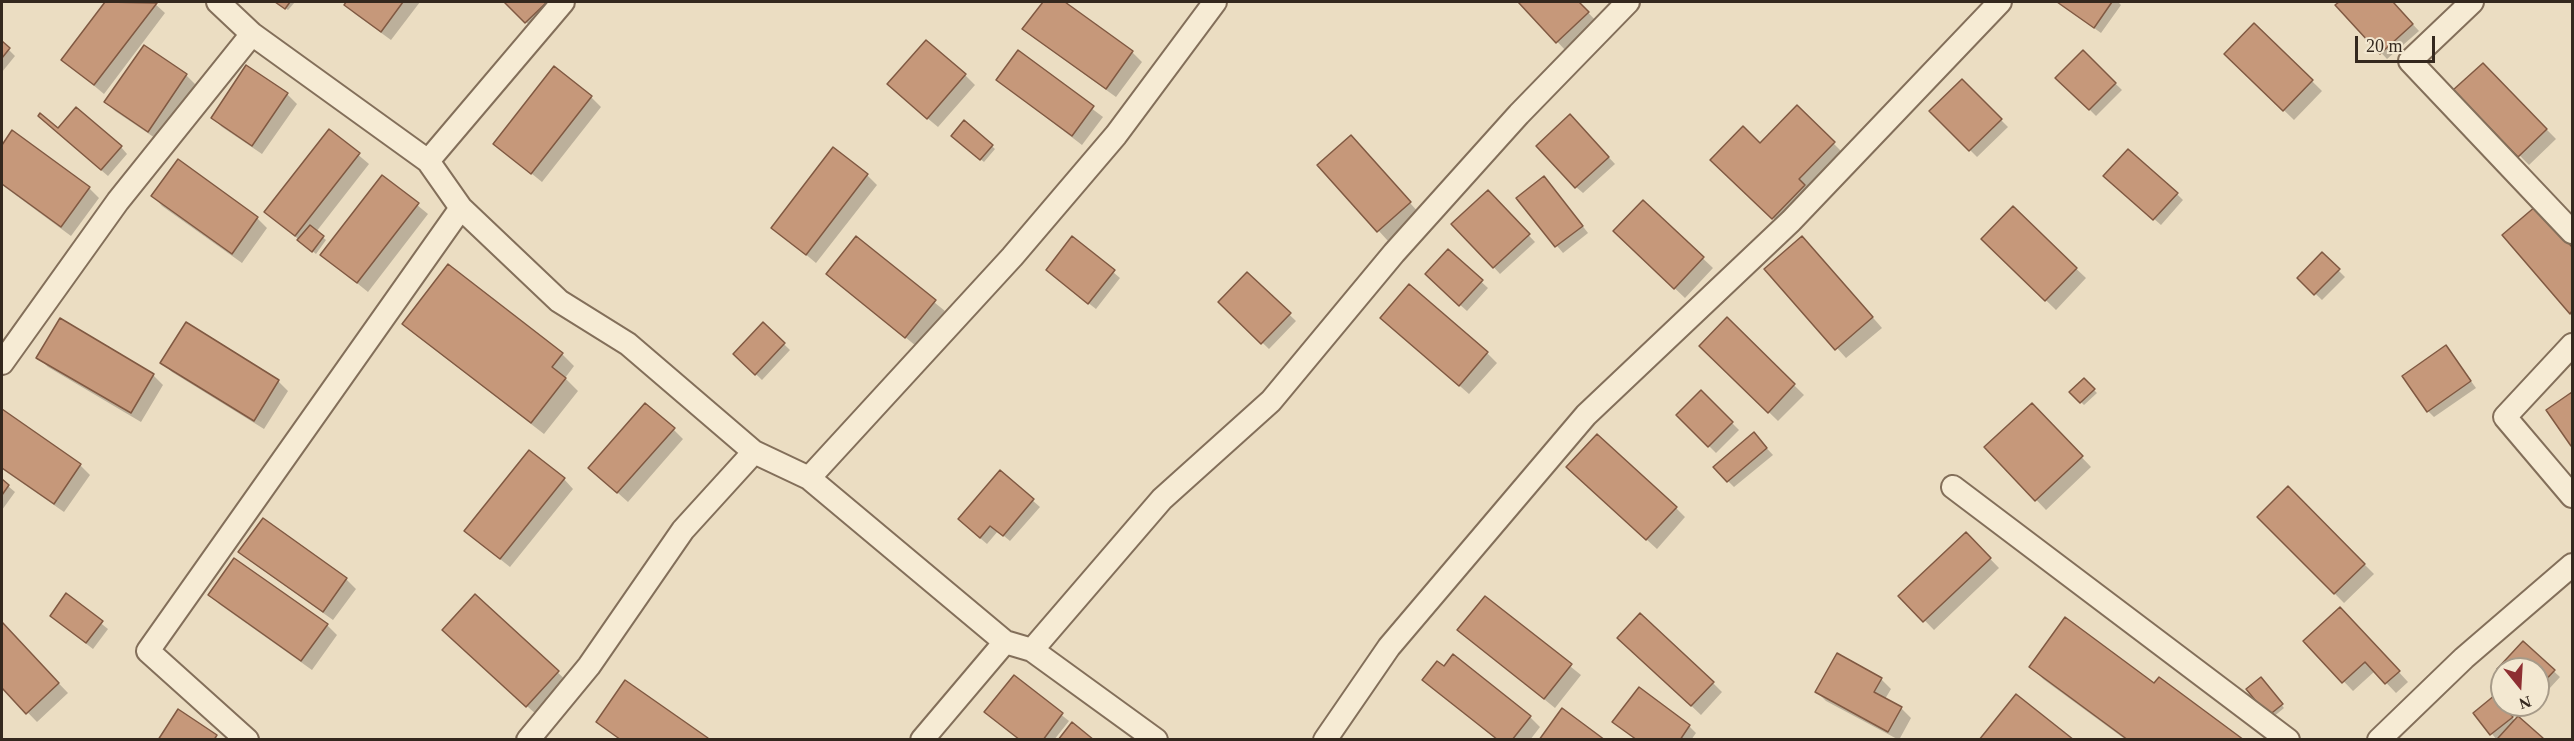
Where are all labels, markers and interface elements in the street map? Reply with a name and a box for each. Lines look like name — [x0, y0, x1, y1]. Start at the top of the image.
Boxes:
scale bar — [2358, 24, 2438, 62]
text: 20 m — [2366, 36, 2403, 56]
north arrow — [2490, 657, 2550, 717]
text: N — [2517, 693, 2533, 713]

